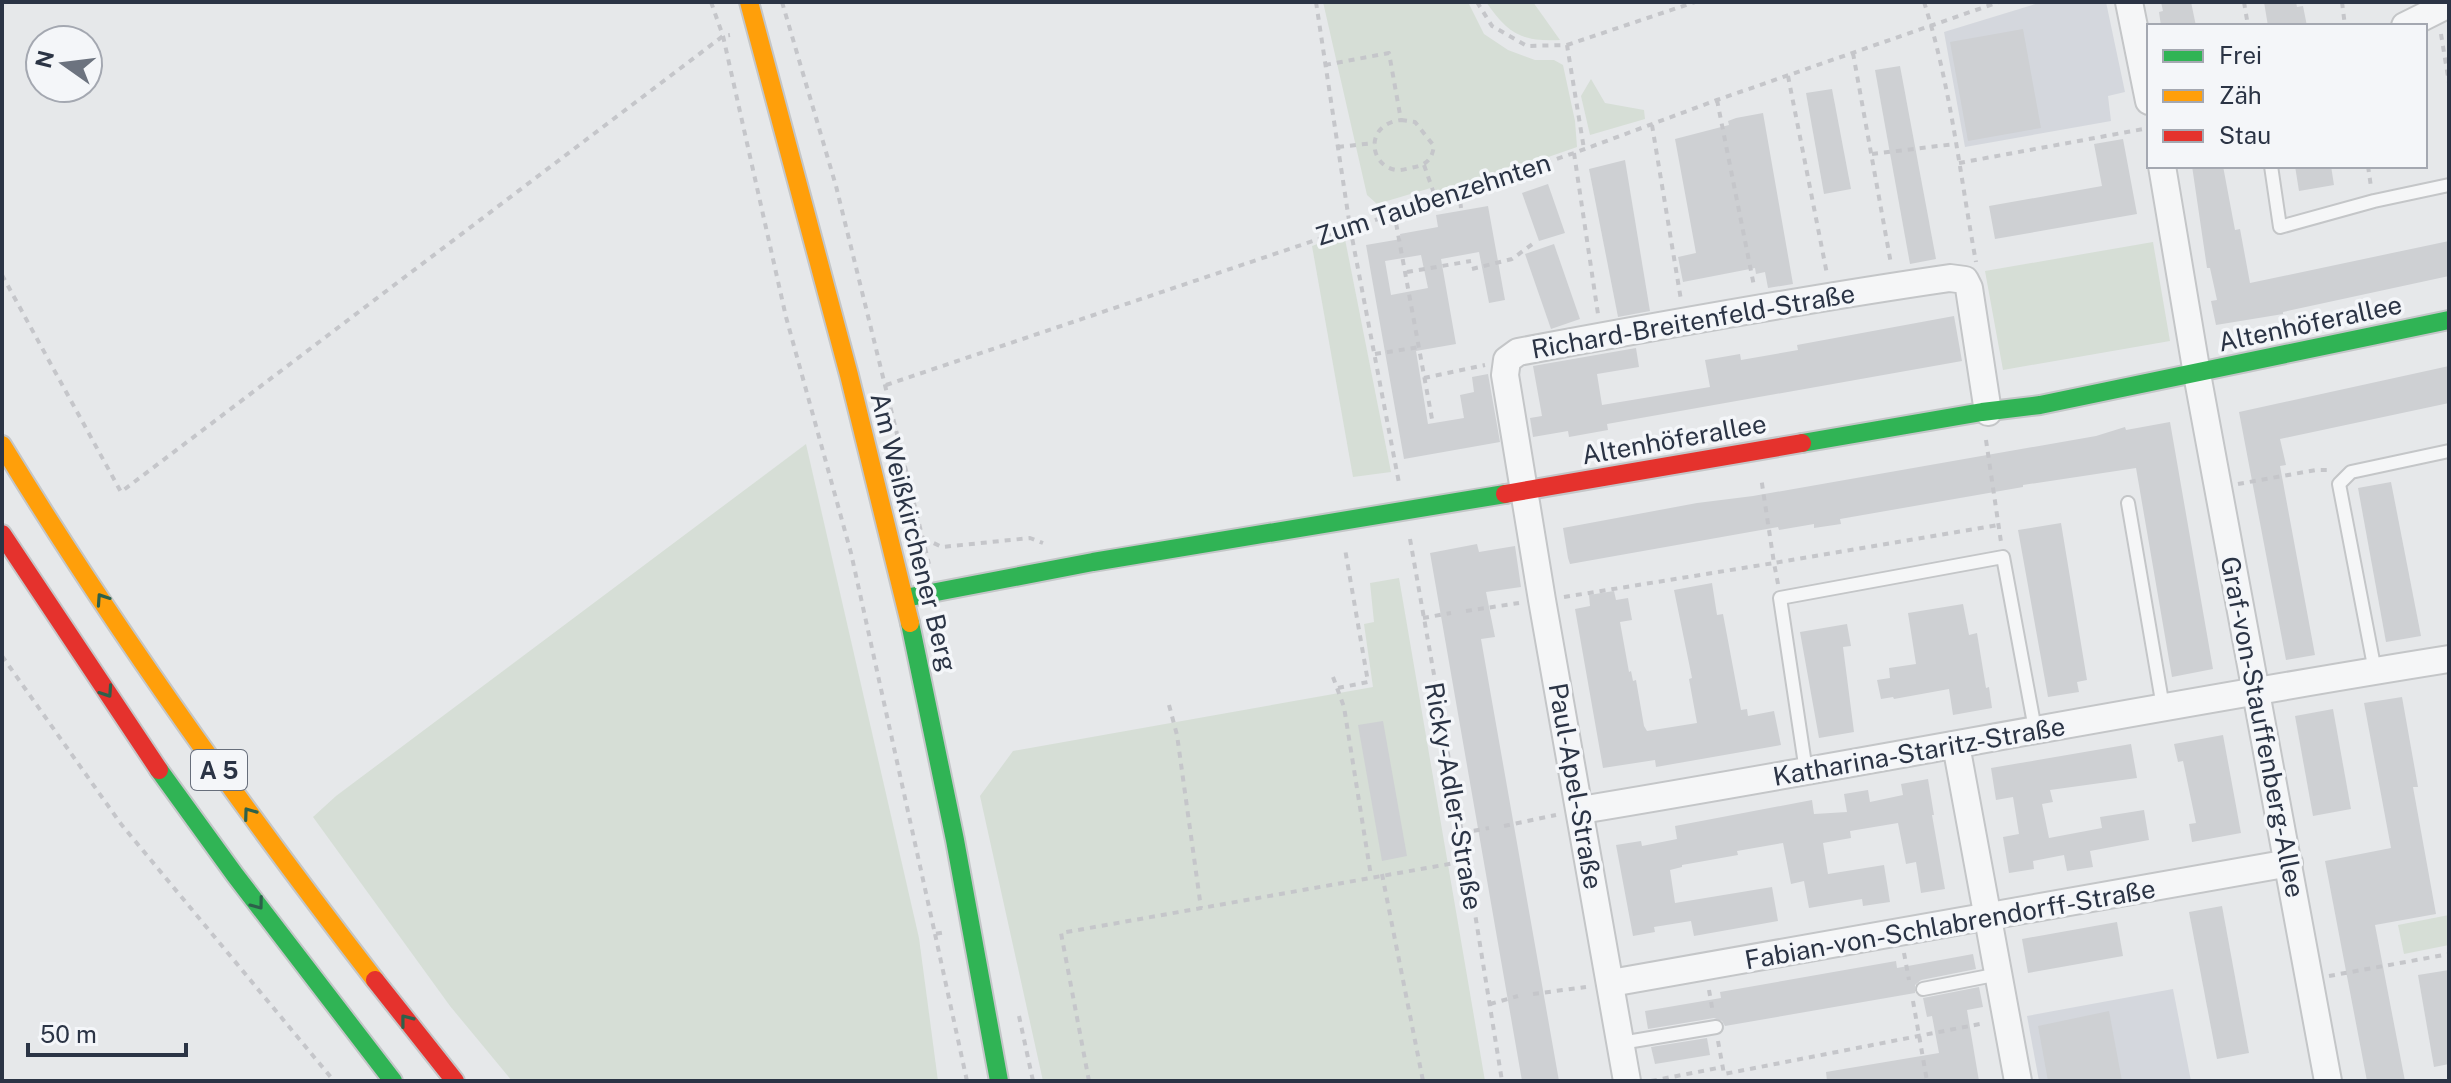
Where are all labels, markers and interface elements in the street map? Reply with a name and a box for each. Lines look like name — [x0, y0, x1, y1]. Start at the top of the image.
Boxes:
north arrow — [24, 24, 104, 104]
legend — [2147, 24, 2427, 168]
text: Frei — [2219, 41, 2262, 69]
text: N — [30, 48, 59, 71]
text: Zäh — [2219, 81, 2262, 109]
text: Stau — [2219, 121, 2271, 149]
street label: Zum Taubenzehnten — [1312, 146, 1554, 252]
street label: Richard-Breitenfeld-Straße — [1529, 277, 1857, 365]
street label: Altenhöferallee — [2215, 288, 2405, 358]
street label: Am Weißkirchener Berg — [864, 389, 964, 675]
street label: Altenhöferallee — [1579, 407, 1769, 471]
street label: Graf-von-Stauffenberg-Allee — [2215, 554, 2311, 900]
one-way arrow — [96, 593, 111, 607]
street label: Ricky-Adler-Straße — [1419, 680, 1489, 912]
street label: Paul-Apel-Straße — [1543, 680, 1609, 892]
one-way arrow — [98, 684, 113, 698]
street label: Katharina-Staritz-Straße — [1770, 710, 2068, 792]
road number: A 5 — [191, 750, 247, 790]
one-way arrow — [245, 807, 259, 821]
street label: Fabian-von-Schlabrendorff-Straße — [1742, 873, 2158, 975]
one-way arrow — [248, 896, 262, 910]
scale bar — [28, 1007, 186, 1057]
one-way arrow — [402, 1014, 416, 1029]
text: 50 m — [40, 1020, 97, 1048]

